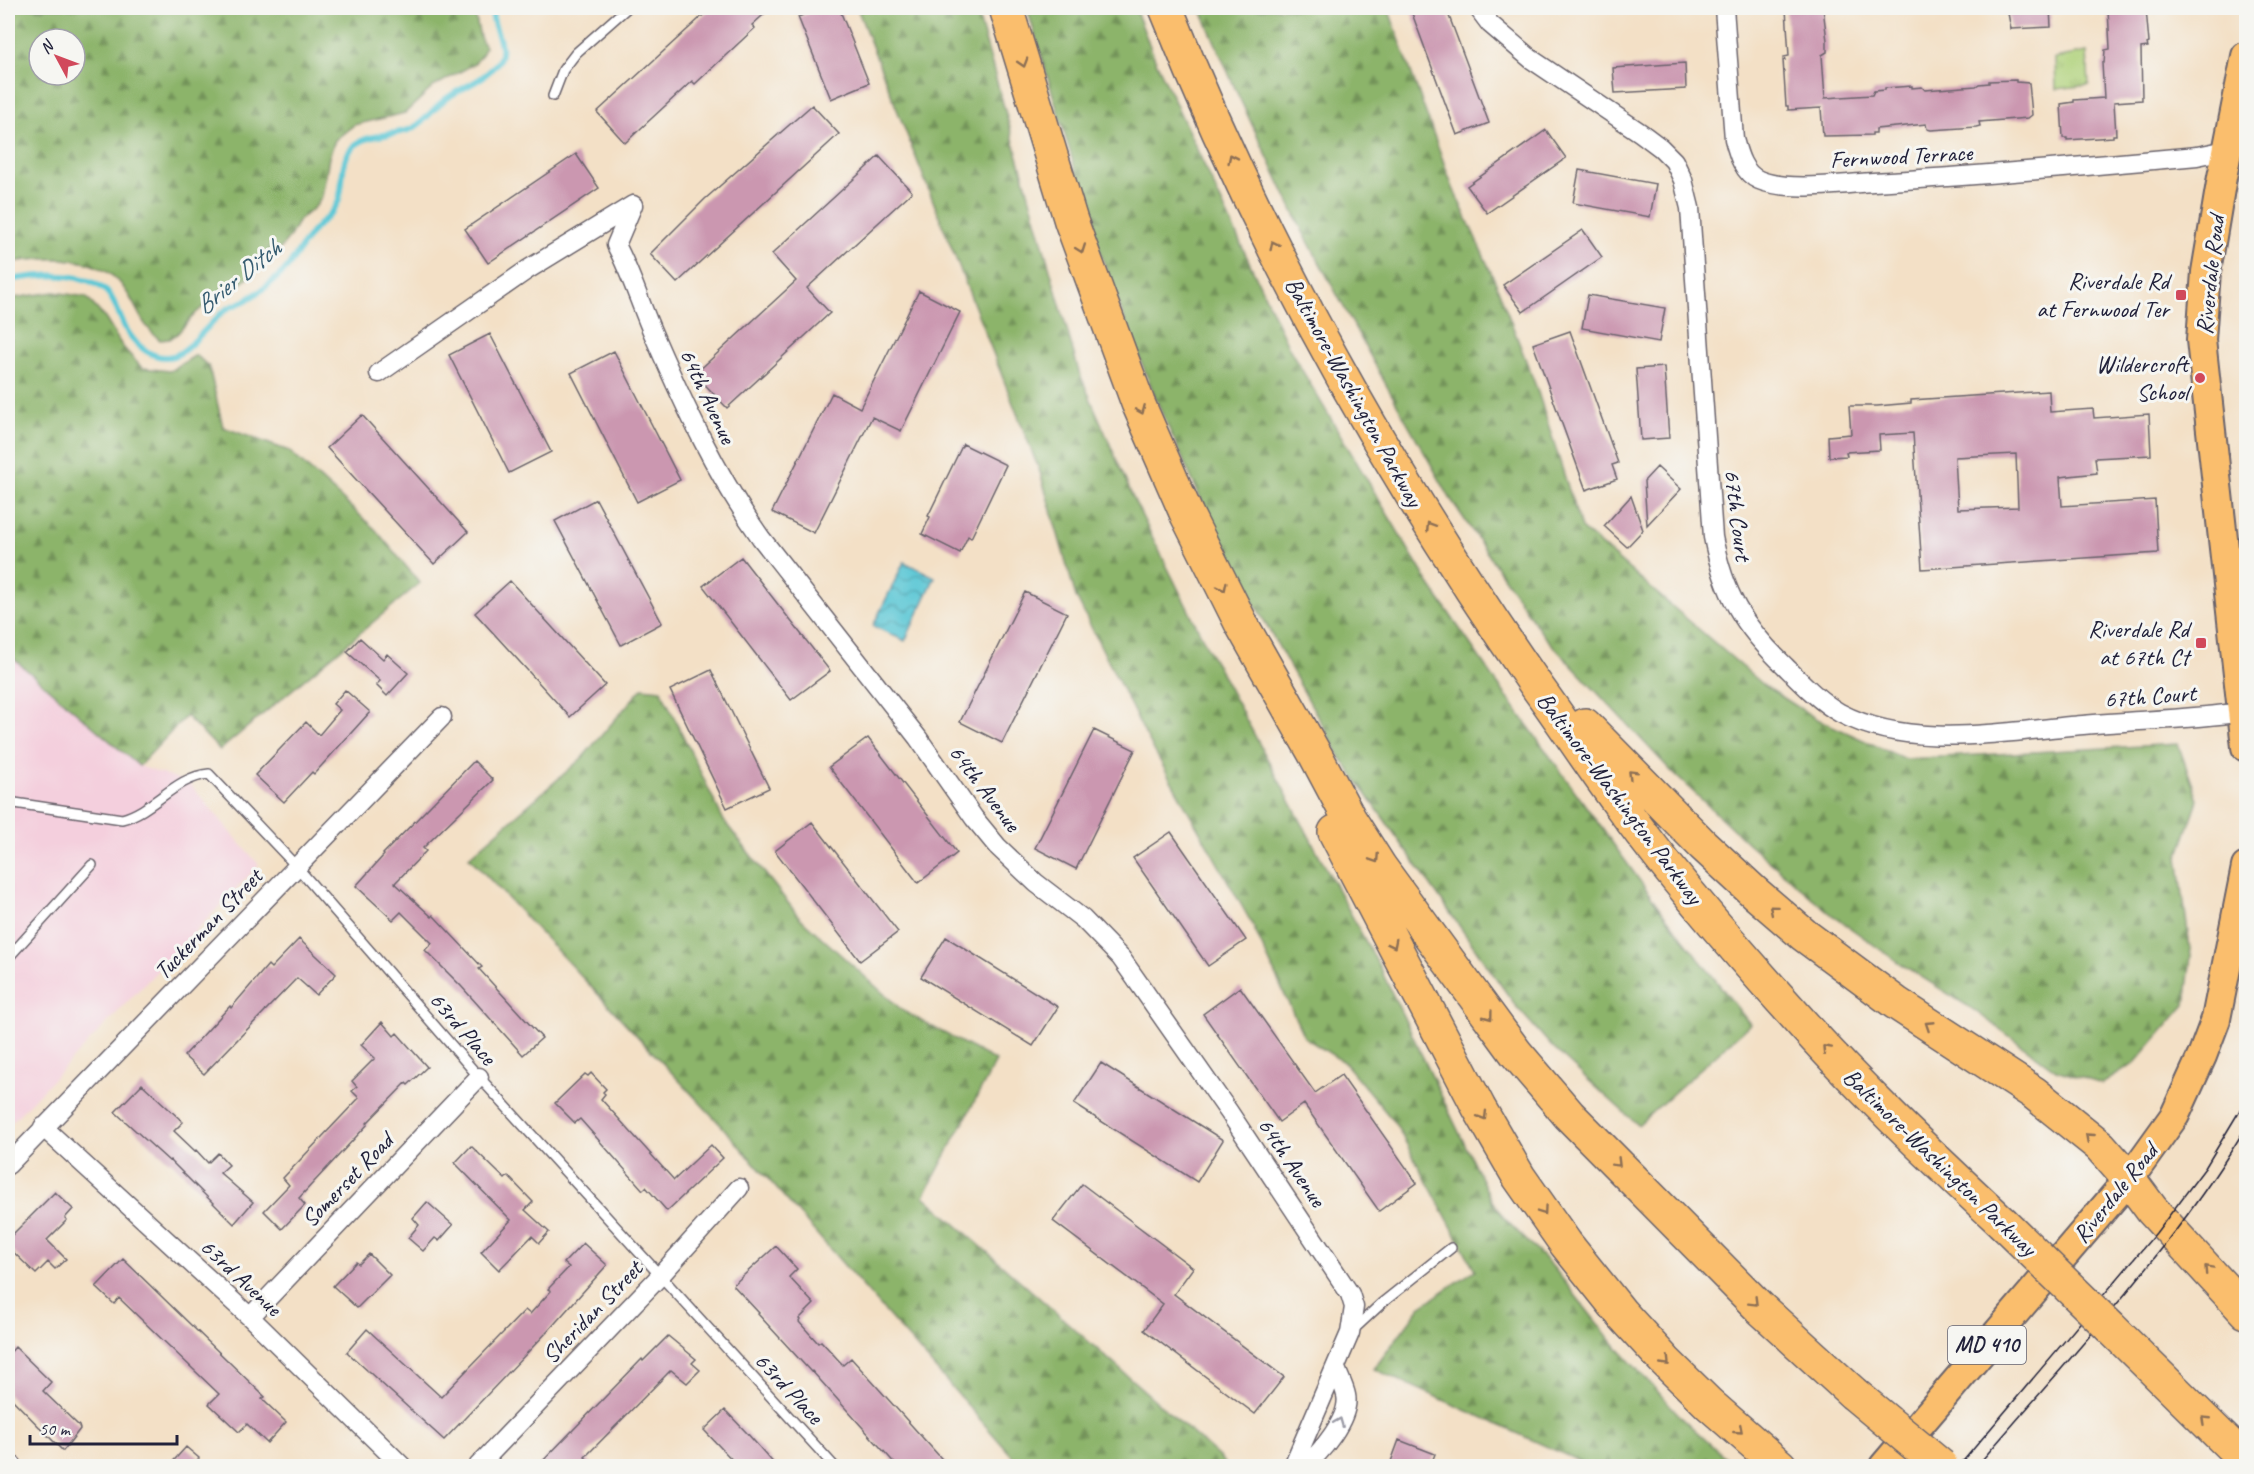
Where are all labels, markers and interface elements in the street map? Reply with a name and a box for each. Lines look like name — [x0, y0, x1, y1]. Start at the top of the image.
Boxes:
north arrow — [27, 27, 87, 87]
text: N — [36, 35, 59, 58]
one-way arrow — [1016, 58, 1028, 68]
street label: Fernwood Terrace — [1829, 137, 1975, 175]
one-way arrow — [1227, 153, 1239, 164]
street label: Riverdale Road — [2189, 211, 2232, 336]
water label: Brier Ditch — [188, 231, 290, 322]
one-way arrow — [1270, 241, 1282, 252]
one-way arrow — [1074, 244, 1087, 254]
place label: Riverdale Rd at Fernwood Ter — [2037, 266, 2173, 324]
street label: Baltimore-Washington Parkway — [1278, 272, 1430, 514]
marker: Riverdale Rd at Fernwood Ter — [2174, 288, 2188, 302]
street label: 64th Avenue — [673, 344, 744, 450]
place label: Wildercroft School — [2096, 349, 2192, 407]
marker: Wildercroft School — [2193, 371, 2207, 385]
one-way arrow — [1134, 403, 1146, 414]
street label: 67th Court — [1718, 468, 1759, 564]
one-way arrow — [1427, 521, 1438, 532]
one-way arrow — [1215, 580, 1227, 591]
place label: Riverdale Rd at 67th Ct — [2088, 614, 2193, 672]
marker: Riverdale Rd at 67th Ct — [2194, 636, 2208, 650]
street label: 67th Court — [2103, 678, 2199, 714]
street label: Baltimore-Washington Parkway — [1531, 686, 1711, 911]
street label: 64th Avenue — [942, 738, 1029, 839]
one-way arrow — [1628, 771, 1639, 782]
one-way arrow — [1367, 852, 1378, 863]
street label: Tuckerman Street — [147, 861, 270, 986]
one-way arrow — [1769, 905, 1780, 916]
one-way arrow — [1385, 938, 1397, 949]
street label: 63rd Place — [423, 985, 504, 1073]
one-way arrow — [1482, 1010, 1493, 1021]
one-way arrow — [1925, 1021, 1936, 1032]
one-way arrow — [1822, 1045, 1833, 1056]
street label: Baltimore-Washington Parkway — [1837, 1062, 2044, 1264]
one-way arrow — [1476, 1110, 1488, 1121]
street label: 64th Avenue — [1251, 1112, 1334, 1214]
street label: Somerset Road — [295, 1124, 402, 1233]
one-way arrow — [2085, 1133, 2096, 1144]
street label: Riverdale Road — [2066, 1134, 2166, 1249]
one-way arrow — [1610, 1156, 1621, 1167]
one-way arrow — [1536, 1204, 1547, 1215]
street label: 63rd Avenue — [194, 1232, 290, 1324]
street label: Sheridan Street — [535, 1253, 650, 1370]
one-way arrow — [2204, 1265, 2215, 1275]
one-way arrow — [1747, 1294, 1758, 1305]
road number: MD 410 — [1948, 1326, 2026, 1364]
street label: 63rd Place — [748, 1346, 831, 1432]
one-way arrow — [1659, 1355, 1670, 1366]
scale bar — [30, 1408, 177, 1446]
one-way arrow — [2201, 1416, 2211, 1427]
text: 50 m — [39, 1418, 72, 1440]
one-way arrow — [1332, 1418, 1344, 1429]
one-way arrow — [1733, 1423, 1744, 1434]

